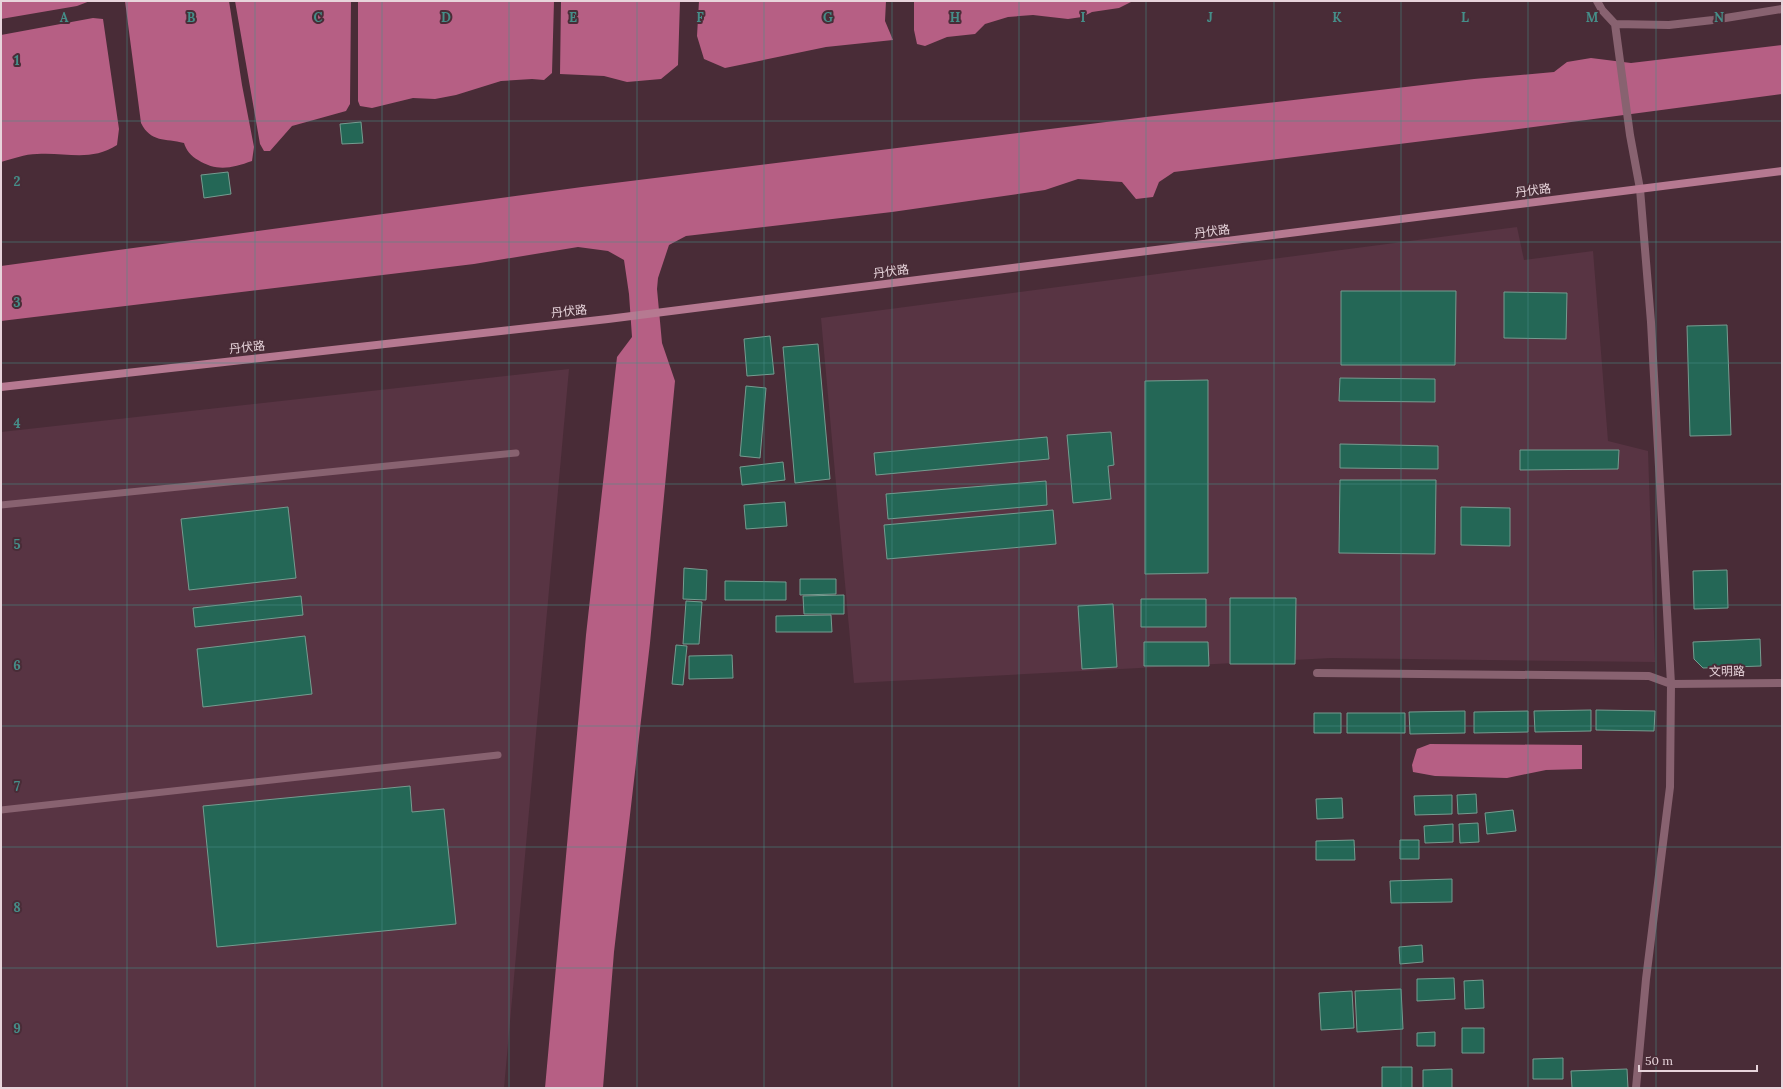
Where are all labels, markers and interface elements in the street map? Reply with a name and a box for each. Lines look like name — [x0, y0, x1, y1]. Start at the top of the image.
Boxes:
text: A — [60, 9, 69, 26]
text: B — [187, 9, 196, 26]
text: C — [314, 9, 323, 26]
text: D — [441, 9, 451, 26]
text: E — [569, 9, 577, 26]
text: F — [696, 9, 704, 26]
text: G — [823, 9, 833, 26]
text: H — [950, 9, 960, 26]
text: I — [1080, 9, 1086, 26]
text: J — [1207, 9, 1213, 26]
text: K — [1332, 9, 1342, 26]
text: L — [1461, 9, 1469, 26]
text: M — [1586, 9, 1599, 26]
text: N — [1714, 9, 1724, 26]
text: 1 — [14, 52, 20, 69]
text: 2 — [14, 173, 21, 190]
street label: 丹伏路 — [1514, 180, 1552, 200]
street label: 丹伏路 — [1193, 221, 1231, 241]
street label: 丹伏路 — [872, 261, 910, 281]
text: 3 — [13, 294, 21, 311]
street label: 丹伏路 — [550, 302, 588, 320]
street label: 丹伏路 — [228, 338, 266, 356]
text: 4 — [13, 415, 21, 432]
text: 5 — [13, 536, 21, 553]
text: 6 — [13, 657, 21, 674]
street label: 文明路 — [1709, 663, 1745, 679]
text: 7 — [14, 778, 20, 795]
text: 8 — [13, 899, 21, 916]
text: 9 — [13, 1020, 21, 1037]
scale bar — [1639, 1047, 1757, 1073]
text: 50 m — [1645, 1053, 1673, 1068]

